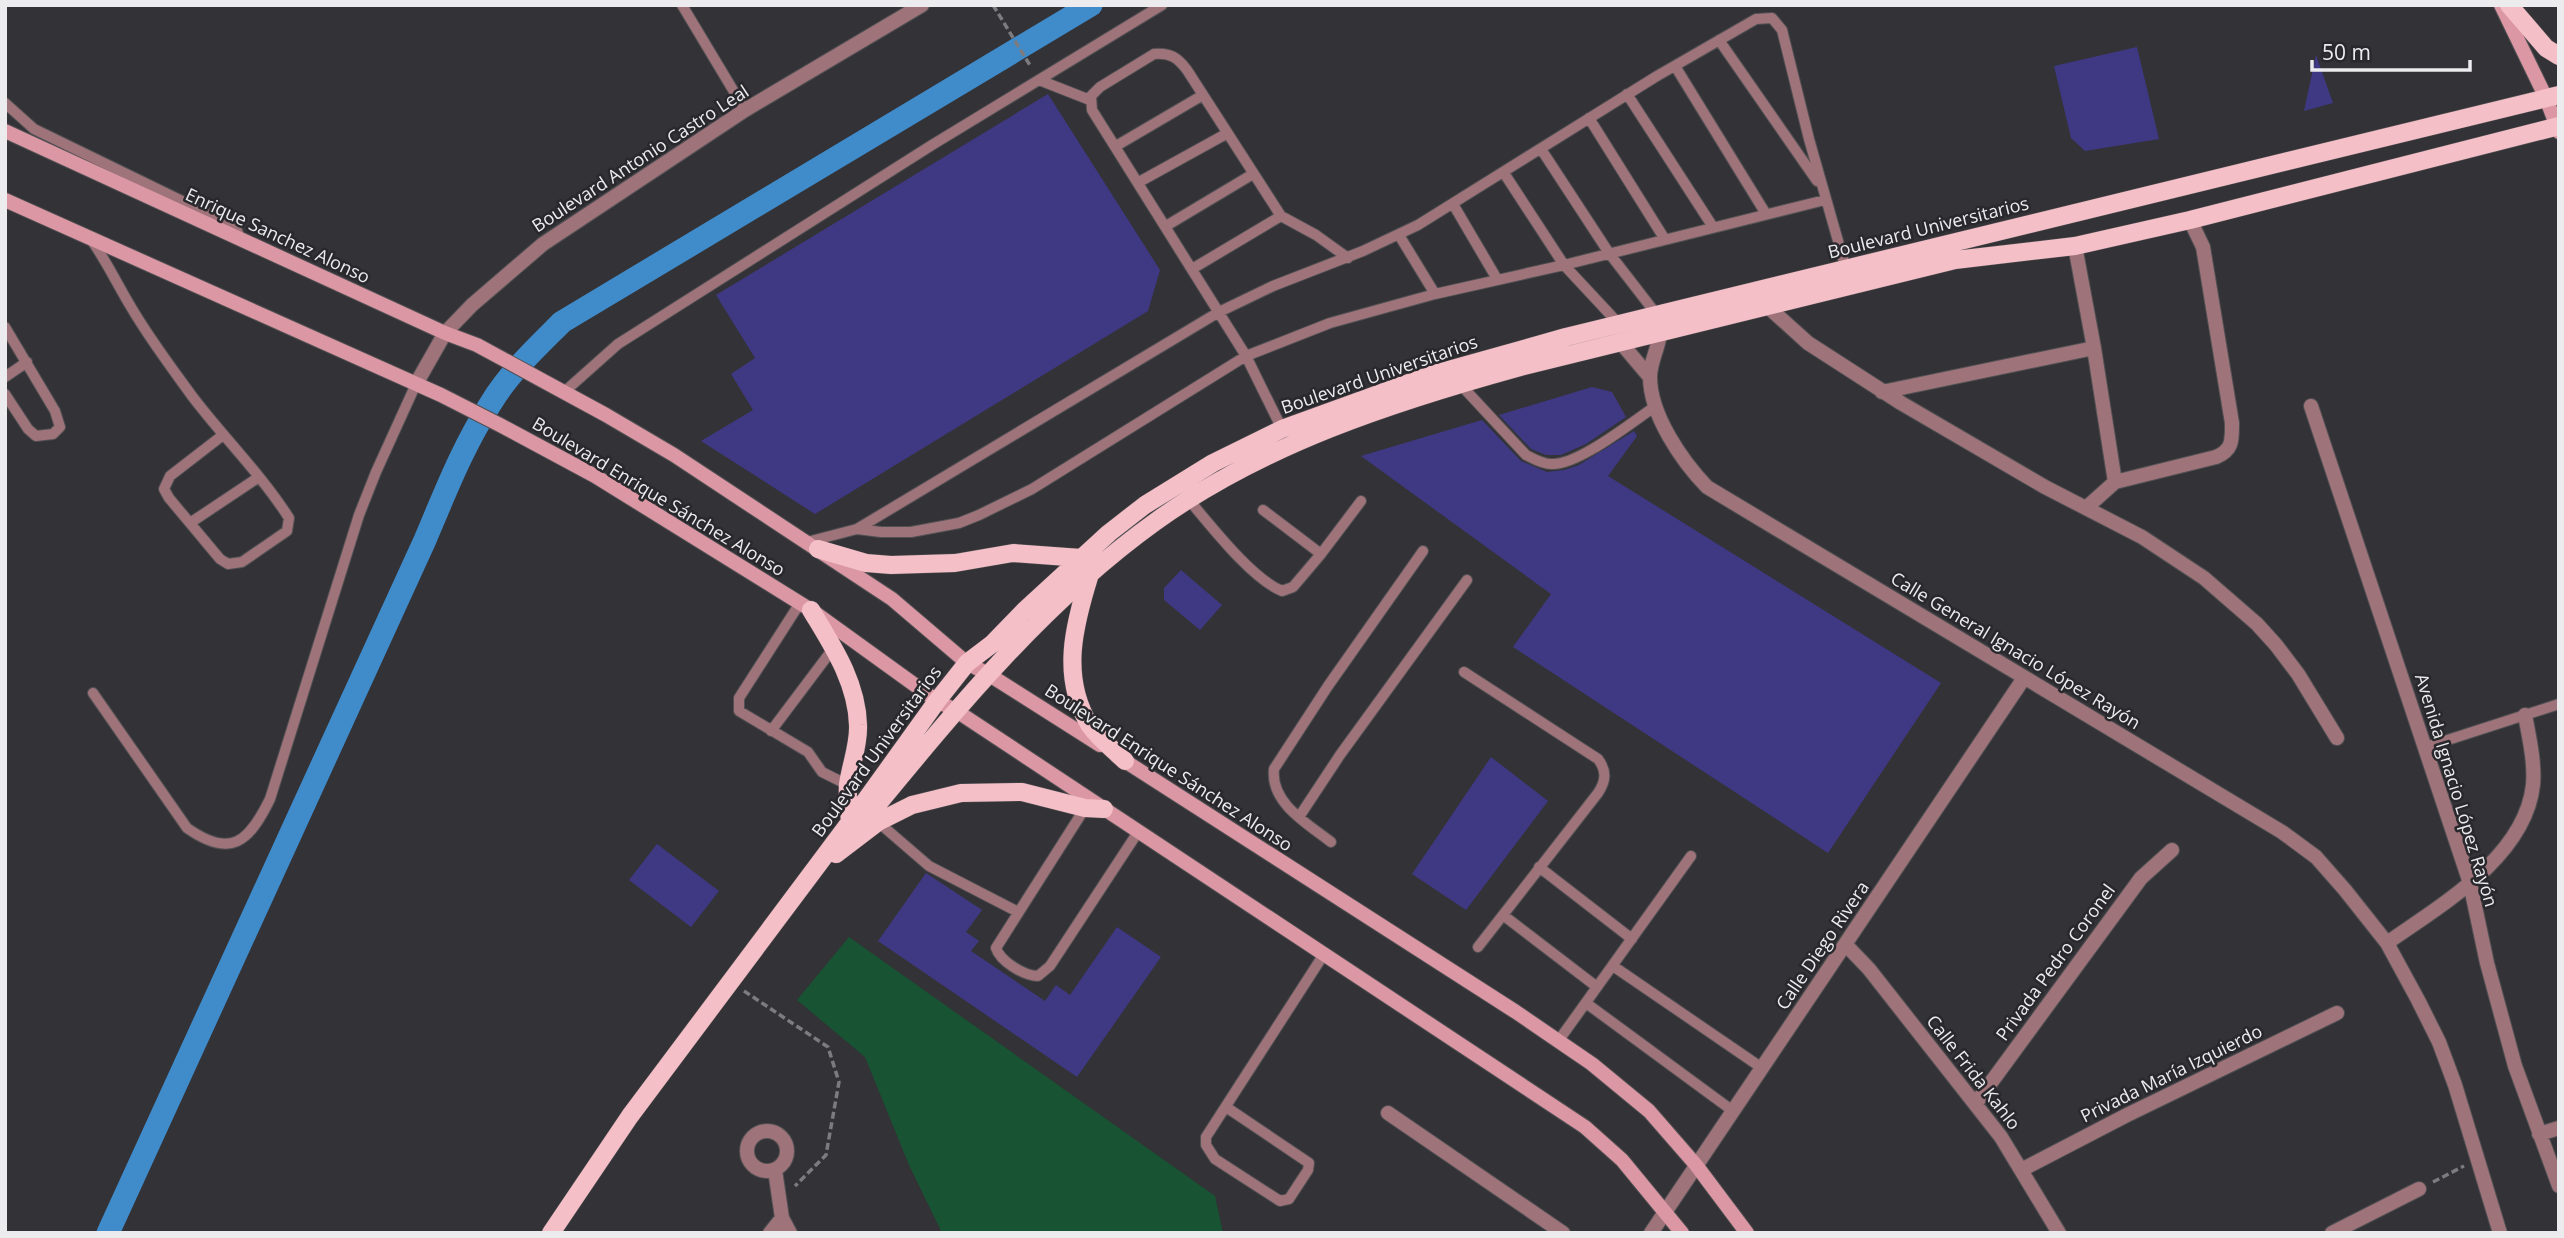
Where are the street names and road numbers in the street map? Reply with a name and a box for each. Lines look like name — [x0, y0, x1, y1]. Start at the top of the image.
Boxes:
street label: Boulevard Antonio Castro Leal — [527, 79, 753, 237]
street label: Enrique Sanchez Alonso — [182, 182, 374, 288]
street label: Boulevard Universitarios — [1825, 190, 2031, 264]
street label: Boulevard Universitarios — [1278, 329, 1480, 419]
street label: Boulevard Enrique Sánchez Alonso — [528, 411, 790, 581]
street label: Calle General Ignacio López Rayón — [1887, 566, 2145, 734]
street label: Boulevard Universitarios — [806, 661, 946, 841]
street label: Avenida Ignacio López Rayón — [2410, 670, 2504, 910]
street label: Boulevard Enrique Sánchez Alonso — [1040, 678, 1298, 856]
street label: Calle Diego Rivera — [1770, 876, 1874, 1014]
street label: Privada Pedro Coronel — [1990, 879, 2120, 1045]
street label: Calle Frida Kahlo — [1922, 1010, 2026, 1134]
street label: Privada María Izquierdo — [2076, 1018, 2266, 1128]

